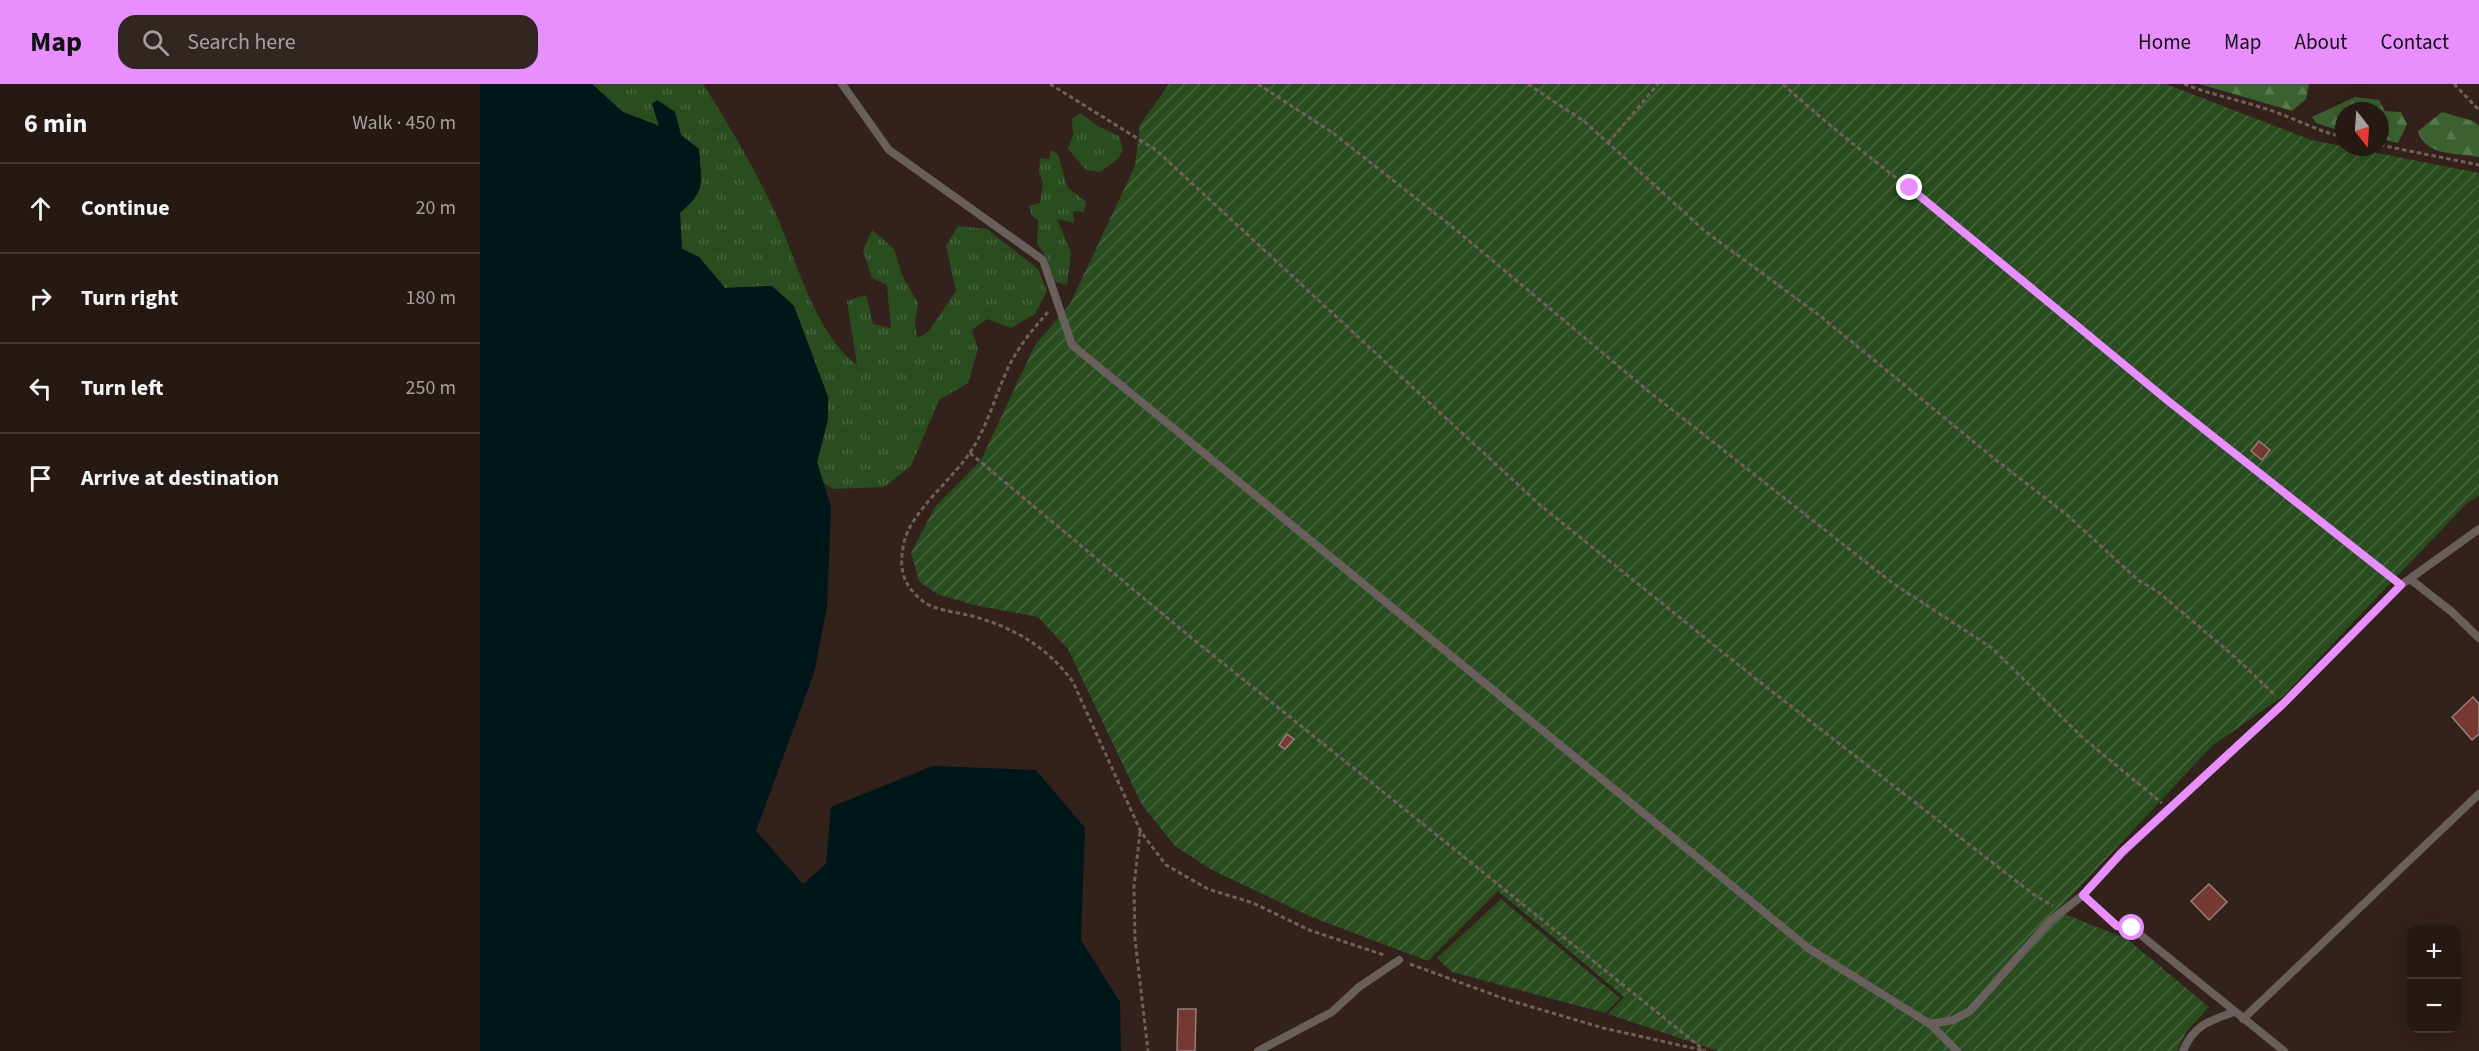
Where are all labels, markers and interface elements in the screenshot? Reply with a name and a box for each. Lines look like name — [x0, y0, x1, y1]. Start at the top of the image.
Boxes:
search box — [118, 15, 538, 69]
text: Map — [30, 22, 82, 62]
icon: search — [139, 26, 172, 59]
text: Search here — [187, 26, 296, 58]
text: Home — [2138, 27, 2191, 57]
text: Map — [2224, 27, 2262, 57]
text: About — [2295, 27, 2347, 57]
text: Contact — [2380, 27, 2449, 57]
north arrow — [2335, 102, 2389, 156]
text: 6 min — [24, 105, 87, 142]
text: Walk · 450 m — [352, 109, 456, 137]
route end — [1896, 174, 1922, 200]
icon: ahead — [24, 192, 57, 225]
text: Continue — [81, 192, 170, 224]
text: 20 m — [416, 194, 456, 222]
icon: right — [24, 282, 57, 315]
text: Turn right — [81, 282, 178, 314]
text: 180 m — [406, 284, 456, 312]
icon: left — [24, 372, 57, 405]
text: Turn left — [81, 372, 163, 404]
text: 250 m — [406, 374, 456, 402]
icon: arrive — [24, 462, 57, 495]
text: Arrive at destination — [81, 462, 279, 494]
route start — [2118, 914, 2144, 940]
map controls — [2407, 925, 2461, 1033]
button: + — [2407, 925, 2461, 979]
button: − — [2407, 979, 2461, 1033]

